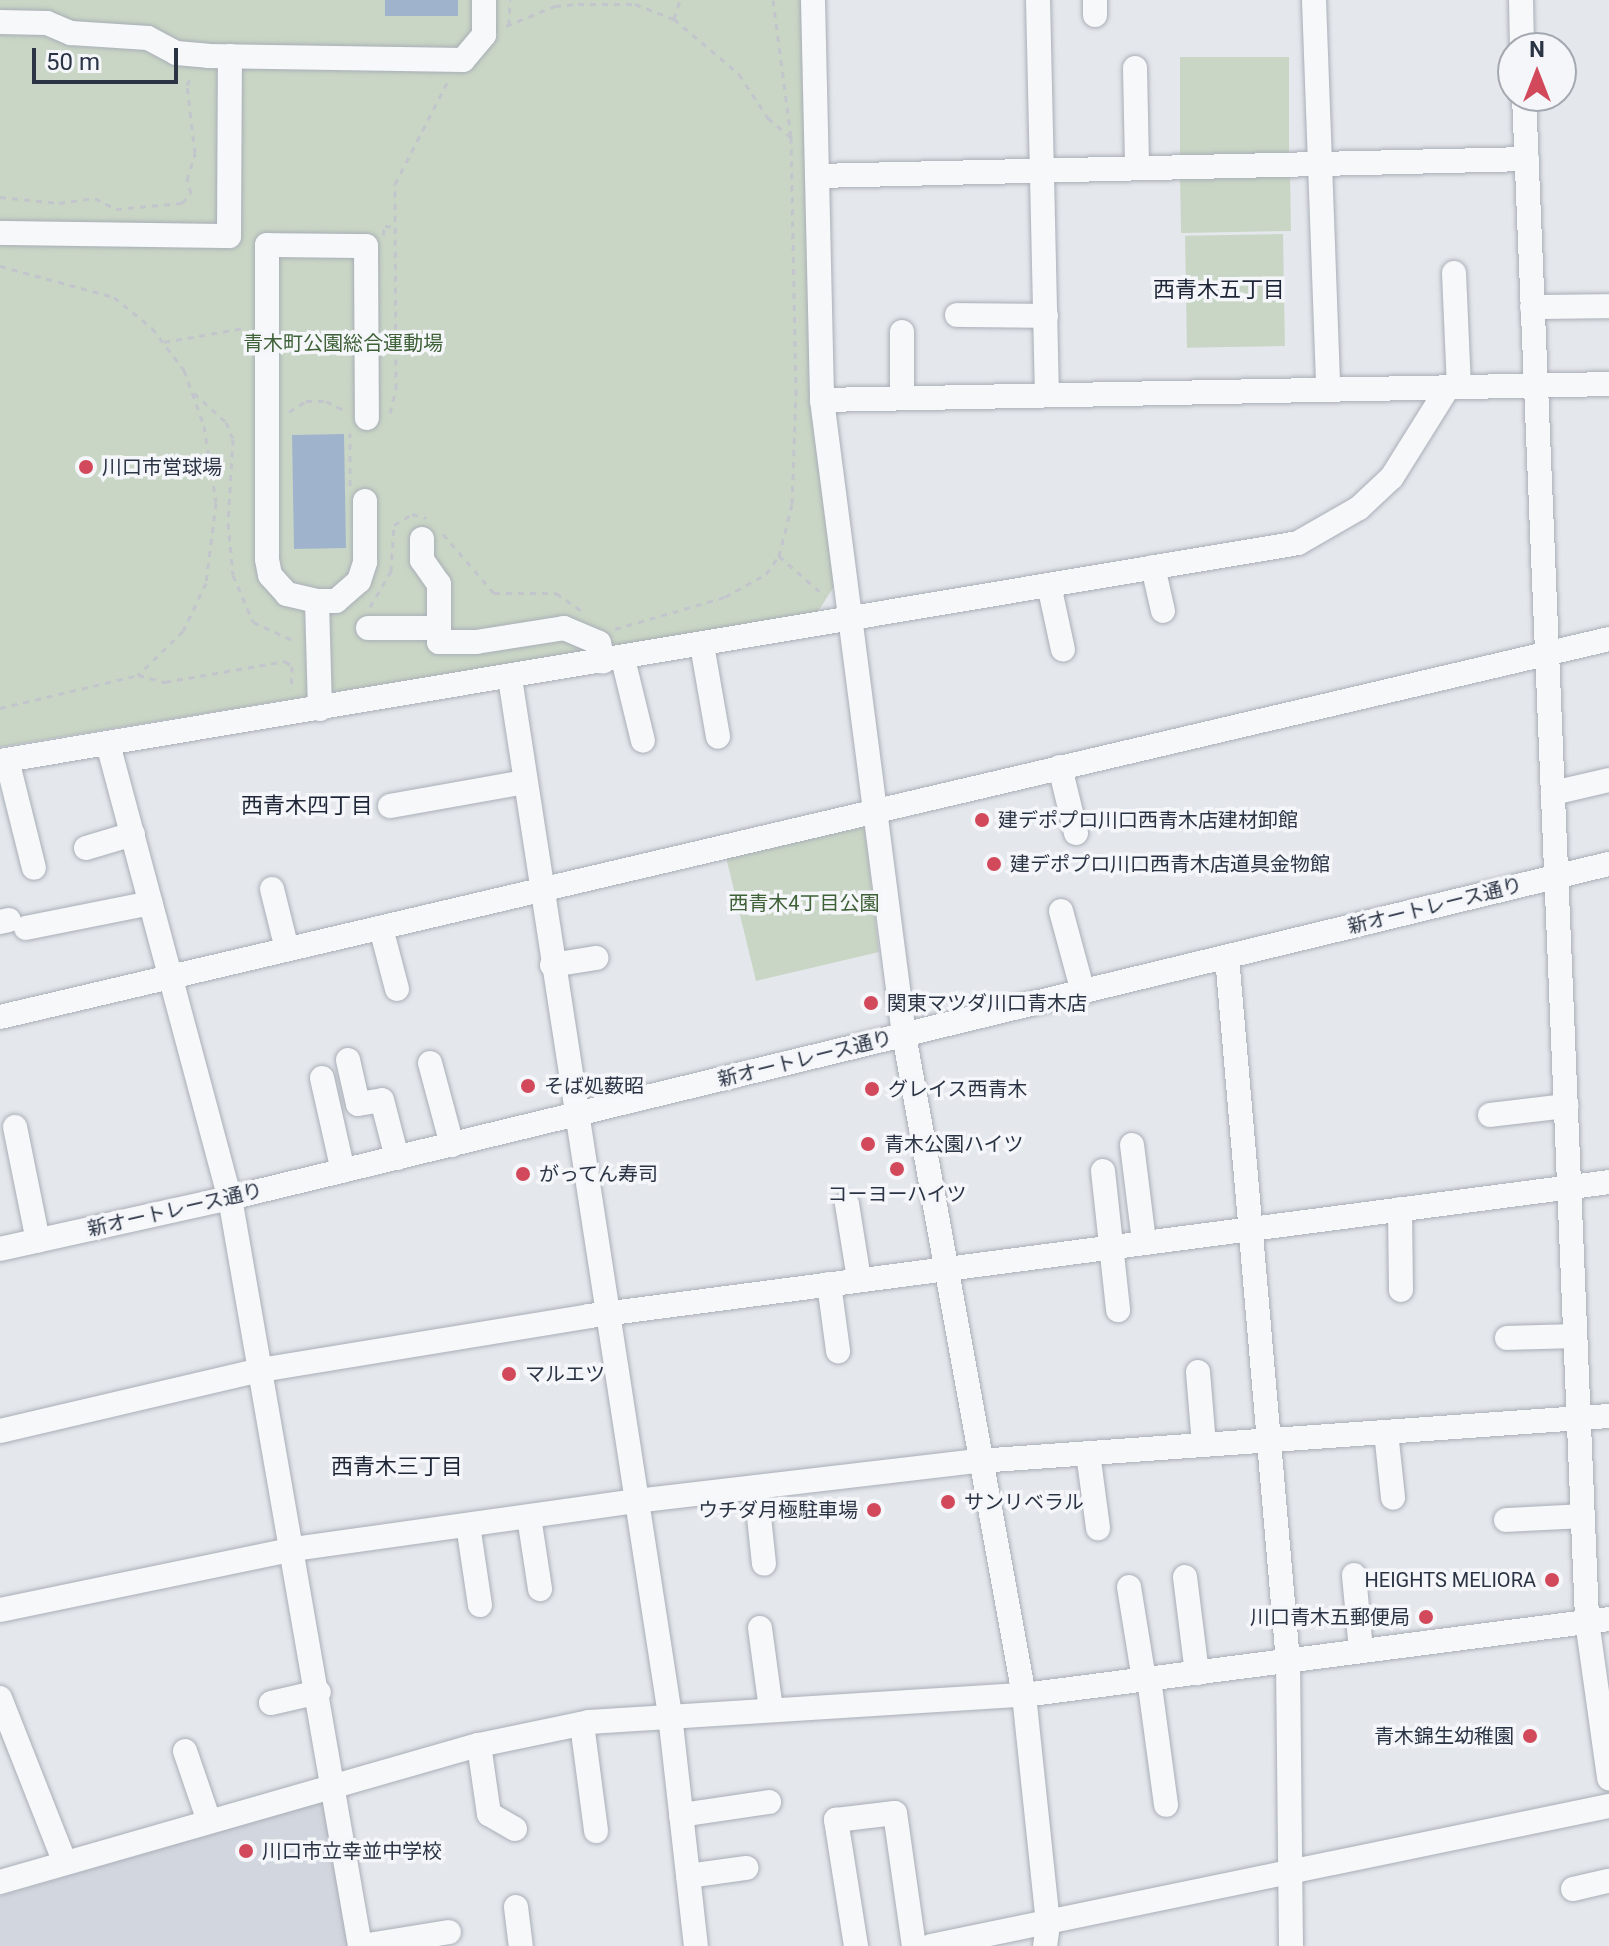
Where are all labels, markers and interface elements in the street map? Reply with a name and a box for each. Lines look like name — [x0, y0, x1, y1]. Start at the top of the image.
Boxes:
scale bar — [36, 32, 182, 82]
north arrow — [1497, 32, 1577, 112]
text: N — [1529, 37, 1545, 62]
text: 50 m — [46, 48, 100, 76]
district label: 西青木五丁目 — [1153, 277, 1285, 303]
park label: 青木町公園総合運動場 — [243, 331, 443, 355]
place label: 川口市営球場 — [102, 455, 222, 479]
marker: 川口市営球場 — [77, 458, 95, 476]
district label: 西青木四丁目 — [241, 793, 373, 819]
place label: 建デポプロ川口西青木店建材卸館 — [998, 808, 1298, 832]
marker: 建デポプロ川口西青木店建材卸館 — [973, 811, 991, 829]
place label: 建デポプロ川口西青木店道具金物館 — [1010, 852, 1330, 876]
marker: 建デポプロ川口西青木店道具金物館 — [985, 855, 1003, 873]
street label: 新オートレース通り — [1345, 873, 1525, 939]
park label: 西青木4丁目公園 — [728, 891, 880, 915]
place label: 関東マツダ川口青木店 — [887, 991, 1087, 1015]
marker: 関東マツダ川口青木店 — [862, 994, 880, 1012]
street label: 新オートレース通り — [715, 1026, 895, 1092]
place label: そば処薮昭 — [544, 1074, 644, 1098]
marker: そば処薮昭 — [519, 1077, 537, 1095]
place label: グレイス西青木 — [888, 1077, 1028, 1101]
marker: グレイス西青木 — [863, 1080, 881, 1098]
place label: 青木公園ハイツ — [884, 1132, 1024, 1156]
marker: 青木公園ハイツ — [859, 1135, 877, 1153]
marker: コーヨーハイツ — [888, 1160, 906, 1178]
place label: がってん寿司 — [539, 1162, 659, 1186]
marker: がってん寿司 — [514, 1165, 532, 1183]
street label: 新オートレース通り — [85, 1178, 265, 1242]
place label: コーヨーハイツ — [827, 1182, 967, 1206]
place label: マルエツ — [525, 1362, 605, 1386]
marker: マルエツ — [500, 1365, 518, 1383]
district label: 西青木三丁目 — [331, 1454, 463, 1480]
place label: サンリベラル — [964, 1490, 1084, 1514]
marker: サンリベラル — [939, 1493, 957, 1511]
place label: ウチダ月極駐車場 — [698, 1498, 858, 1522]
marker: ウチダ月極駐車場 — [865, 1501, 883, 1519]
place label: HEIGHTS MELIORA — [1365, 1568, 1536, 1592]
marker: HEIGHTS MELIORA — [1543, 1571, 1561, 1589]
place label: 川口青木五郵便局 — [1250, 1605, 1410, 1629]
marker: 川口青木五郵便局 — [1417, 1608, 1435, 1626]
place label: 青木錦生幼稚園 — [1374, 1724, 1514, 1748]
marker: 青木錦生幼稚園 — [1521, 1727, 1539, 1745]
place label: 川口市立幸並中学校 — [262, 1839, 442, 1863]
marker: 川口市立幸並中学校 — [237, 1842, 255, 1860]

